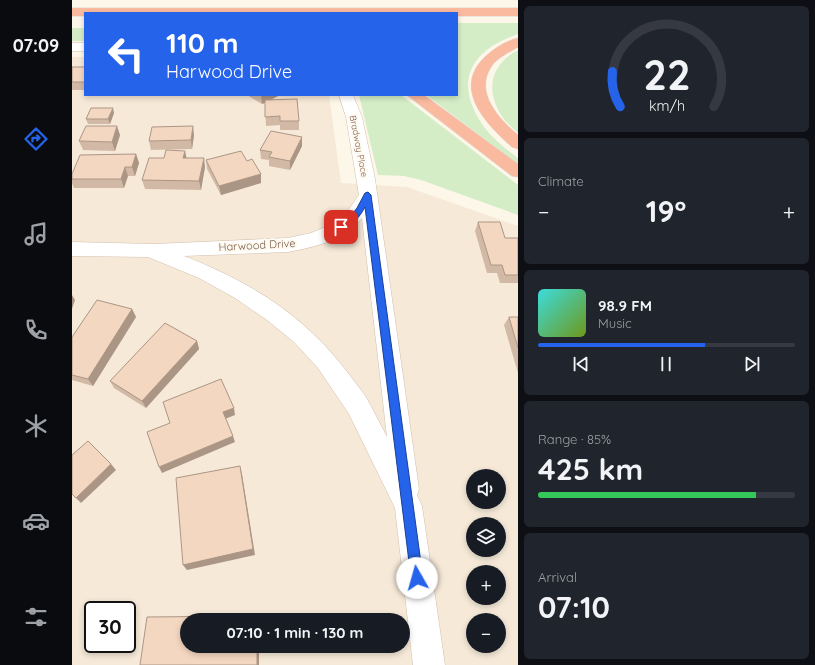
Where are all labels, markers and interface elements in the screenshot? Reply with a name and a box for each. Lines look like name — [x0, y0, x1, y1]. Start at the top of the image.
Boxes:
text: 110 m — [166, 25, 239, 60]
icon: left — [100, 28, 152, 80]
text: 07:09 — [13, 34, 59, 57]
text: 22 — [643, 48, 690, 100]
text: Harwood Drive — [166, 60, 292, 83]
text: km/h — [648, 96, 685, 114]
street label: Bradway Place — [348, 114, 370, 178]
icon: directions — [22, 125, 50, 153]
text: Climate — [538, 173, 584, 189]
text: 19° — [646, 192, 686, 230]
text: − — [538, 198, 549, 226]
text: + — [783, 198, 795, 226]
pin — [324, 210, 358, 244]
icon: arrive — [330, 216, 352, 238]
icon: music — [22, 220, 50, 248]
street label: Harwood Drive — [218, 236, 296, 254]
text: 98.9 FM — [598, 296, 652, 315]
text: Music — [598, 315, 632, 331]
icon: phone — [22, 316, 50, 344]
icon: previous — [570, 353, 592, 375]
icon: pause — [655, 353, 677, 375]
icon: next — [741, 353, 763, 375]
icon: climate — [22, 412, 50, 440]
text: Range · 85% — [538, 431, 611, 447]
text: 425 km — [538, 450, 643, 488]
map controls — [466, 469, 506, 653]
button: sound — [466, 469, 506, 509]
icon: car — [22, 507, 50, 535]
button: layers — [466, 517, 506, 557]
position arrow — [396, 557, 438, 599]
button: + — [466, 565, 506, 605]
text: Arrival — [538, 569, 577, 585]
text: 07:10 — [538, 588, 610, 626]
speed limit sign: 30 — [84, 601, 136, 653]
icon: filters — [22, 603, 50, 631]
button: − — [466, 613, 506, 653]
text: 07:10 · 1 min · 130 m — [227, 623, 363, 642]

